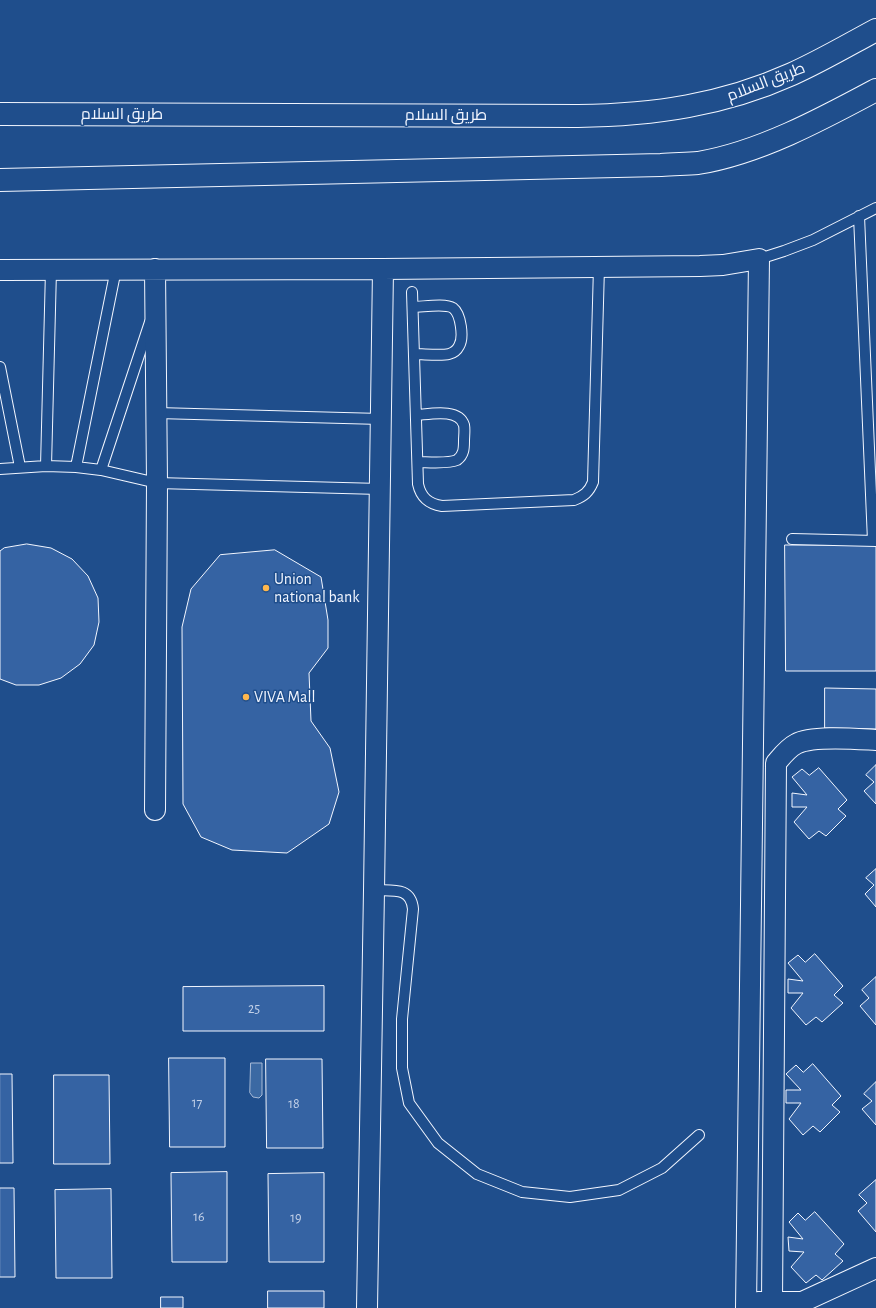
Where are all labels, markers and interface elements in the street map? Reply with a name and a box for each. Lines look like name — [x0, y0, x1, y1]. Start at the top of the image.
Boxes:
street label: طريق السلام — [724, 58, 808, 106]
street label: طريق السلام — [81, 104, 163, 124]
street label: طريق السلام — [405, 105, 487, 125]
place label: Union national bank — [274, 569, 360, 607]
marker: Union national bank — [261, 583, 271, 593]
place label: VIVA Mall — [254, 687, 315, 707]
marker: VIVA Mall — [241, 692, 251, 702]
house number: 25 — [248, 1001, 260, 1017]
house number: 17 — [192, 1095, 202, 1111]
house number: 18 — [288, 1096, 300, 1112]
house number: 16 — [193, 1209, 205, 1225]
house number: 19 — [290, 1210, 302, 1226]

